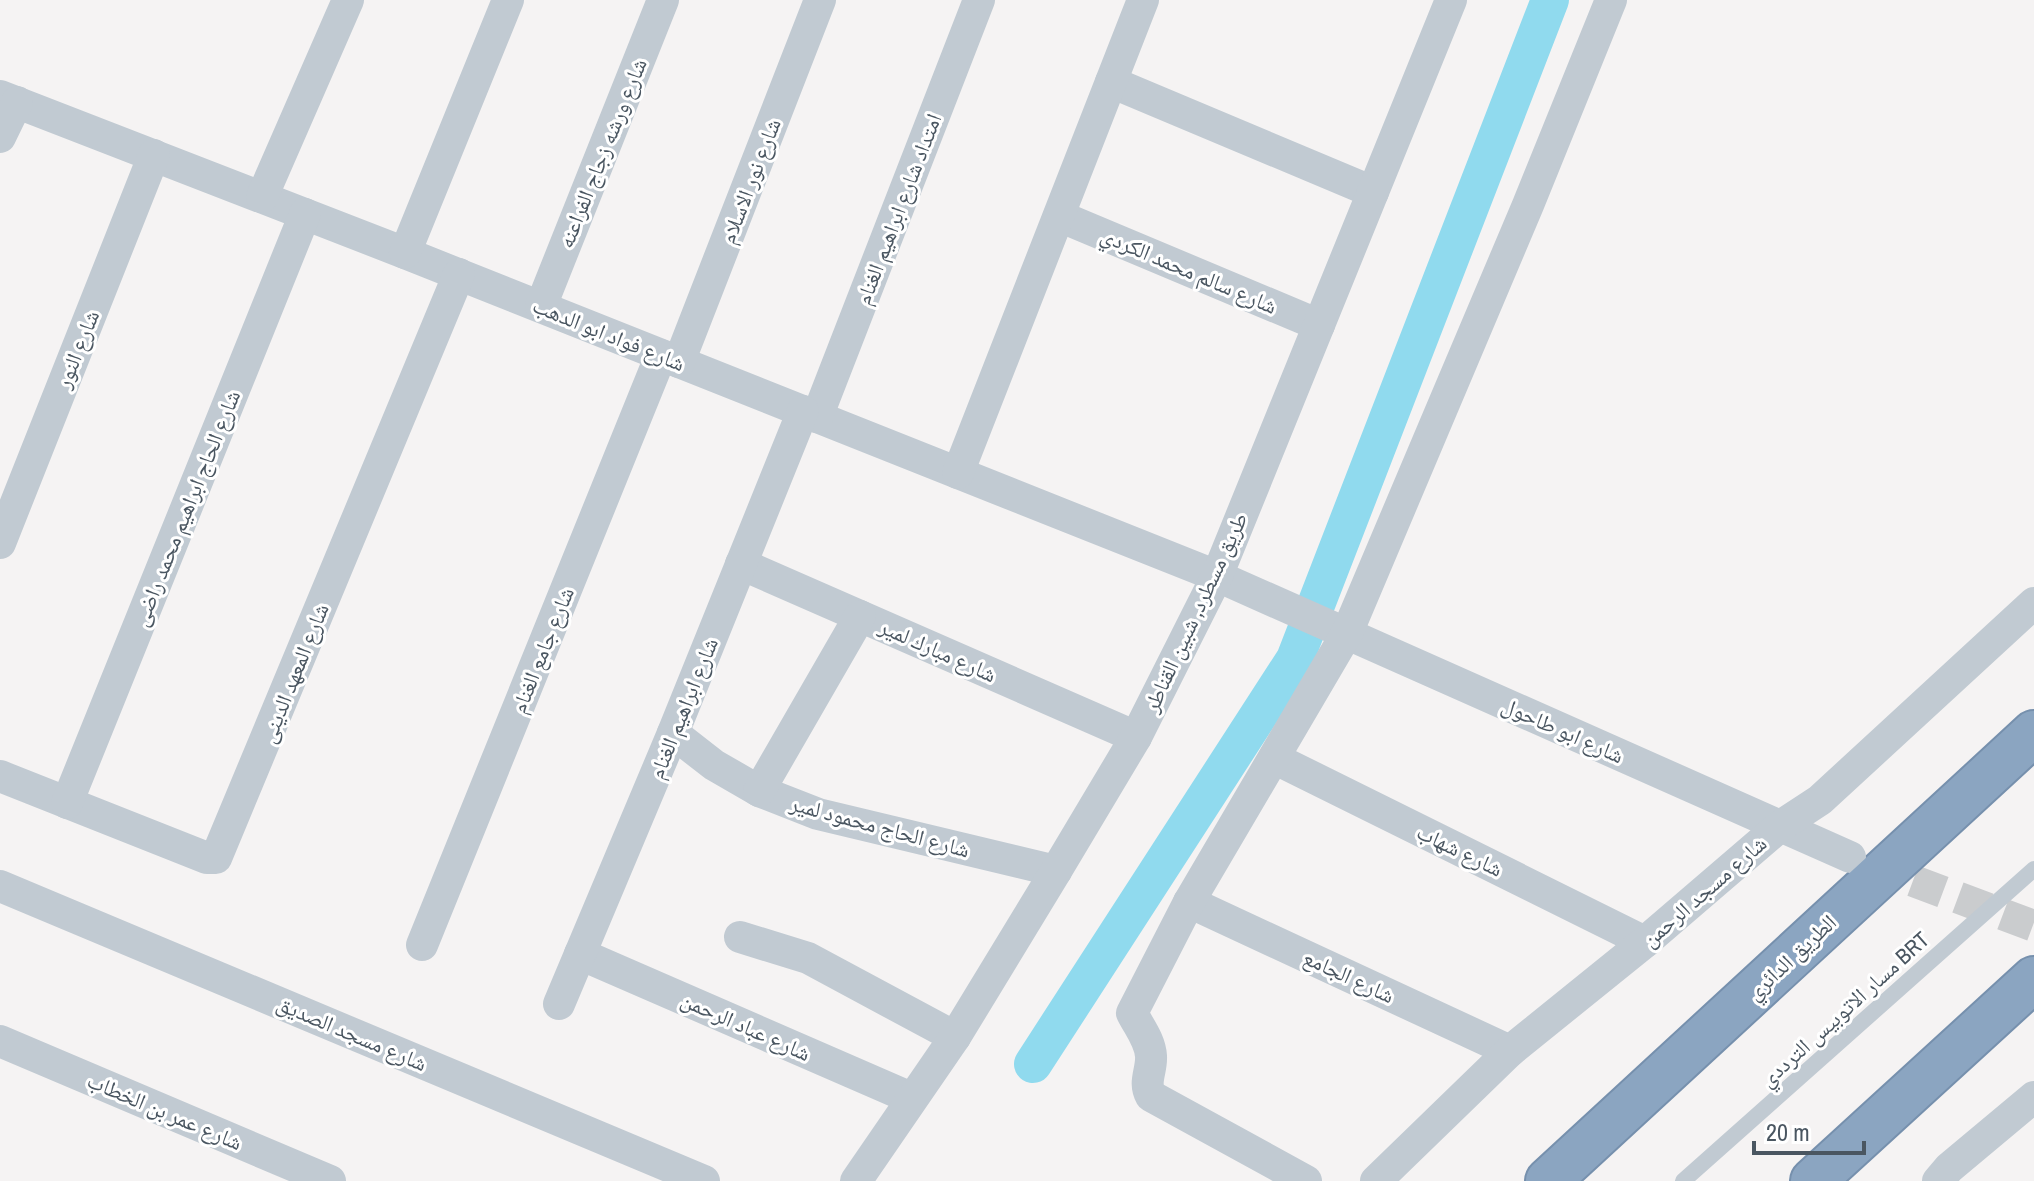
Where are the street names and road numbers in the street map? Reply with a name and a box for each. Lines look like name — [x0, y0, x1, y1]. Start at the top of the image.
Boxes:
street label: شارع ورشه زجاج الفراعنه — [550, 54, 654, 252]
street label: امتداد شارع ابراهيم الغنام — [848, 109, 948, 309]
street label: شارع نور الاسلام — [712, 114, 788, 248]
street label: شارع سالم محمد الكردي — [1095, 219, 1282, 323]
street label: شارع فواد ابو الدهب — [528, 290, 690, 378]
street label: شارع النور — [47, 305, 106, 394]
street label: شارع الحاج ابراهيم محمد راضى — [125, 385, 247, 631]
street label: طريق مسطرد, شبين القناطر — [1135, 507, 1254, 718]
street label: شارع جامع الغنام — [503, 582, 581, 718]
street label: شارع المعهد الدينى — [252, 599, 336, 747]
street label: شارع مبارك لمير — [874, 610, 1001, 689]
street label: شارع ابراهيم الغنام — [641, 633, 725, 783]
street label: شارع ابو طاحول — [1497, 690, 1629, 770]
street label: شارع الحاج محمود لمير — [786, 787, 973, 864]
street label: شارع شهاب — [1412, 816, 1508, 884]
street label: شارع مسجد الرحمن — [1635, 828, 1773, 954]
street label: الطريق الدائري — [1739, 907, 1844, 1009]
street label: مسار الاتوبيس الترددي BRT — [1753, 925, 1937, 1095]
street label: شارع الجامع — [1298, 942, 1400, 1010]
street label: شارع عباد الرحمن — [676, 984, 816, 1068]
street label: شارع مسجد الصديق — [272, 988, 432, 1078]
street label: شارع عمر بن الخطاب — [83, 1065, 247, 1157]

